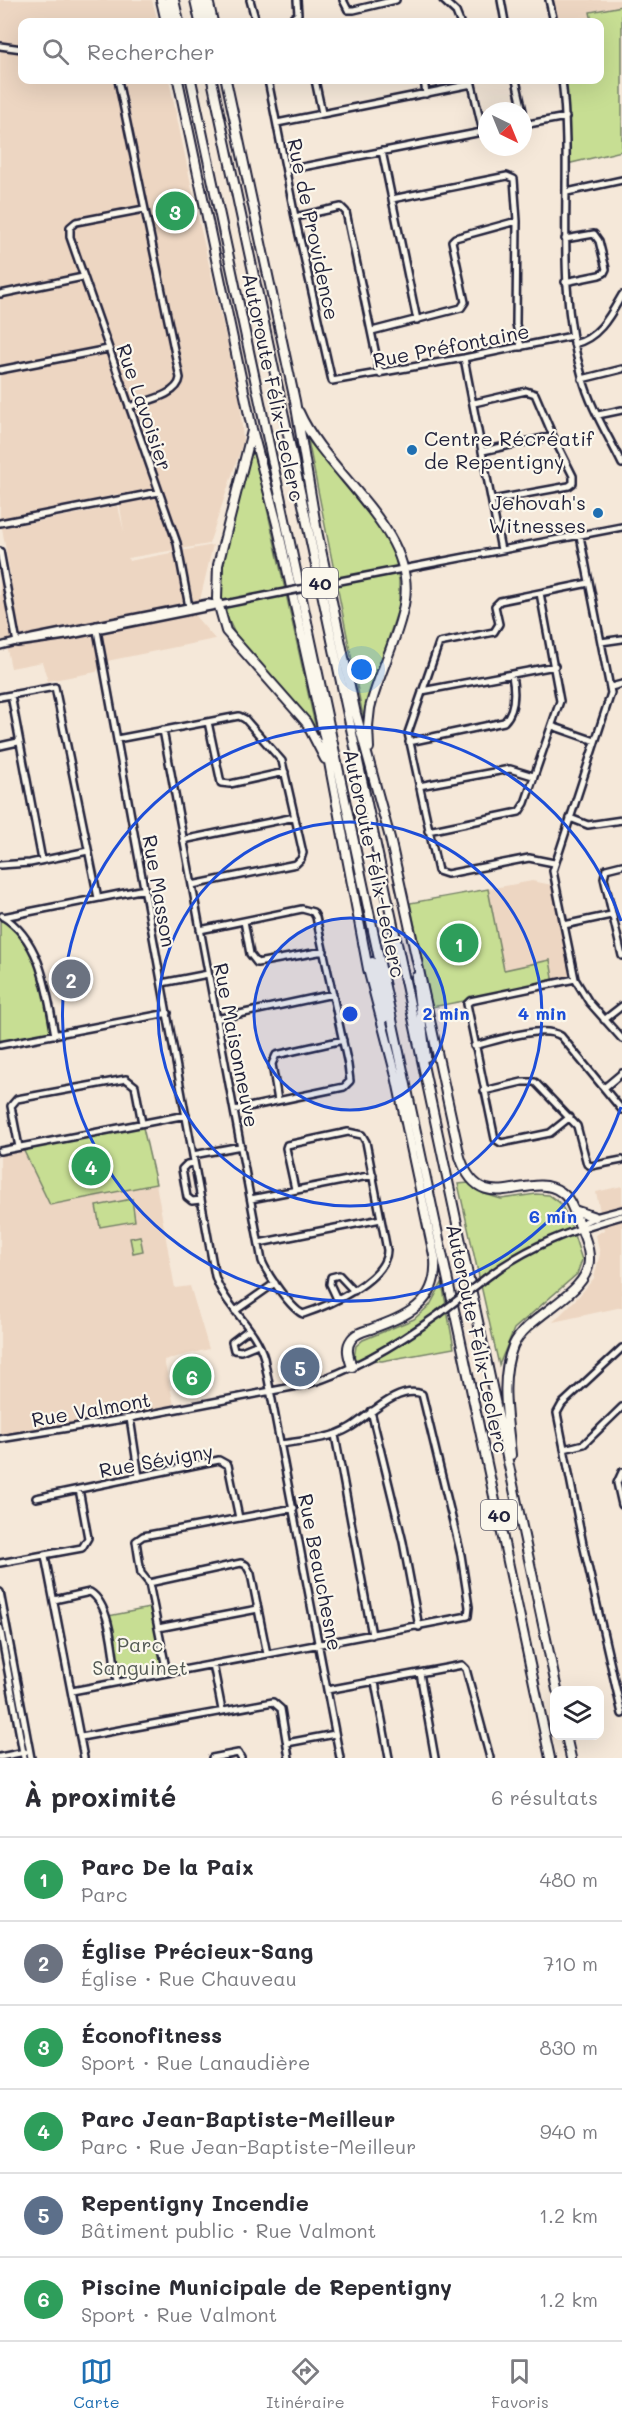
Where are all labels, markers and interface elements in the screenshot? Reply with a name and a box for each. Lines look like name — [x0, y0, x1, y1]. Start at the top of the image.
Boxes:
search box — [18, 18, 604, 84]
icon: search — [39, 35, 72, 68]
text: Rechercher — [87, 37, 215, 66]
north arrow — [478, 102, 532, 156]
street label: Rue de Providence — [282, 136, 346, 322]
pin: 3 — [156, 188, 195, 234]
street label: Autoroute Félix-Leclerc — [237, 270, 311, 504]
street label: Rue Préfontaine — [371, 317, 531, 373]
street label: Rue Lavoisier — [111, 340, 179, 474]
place label: Centre Récréatif de Repentigny — [424, 425, 595, 474]
marker: Centre Récréatif de Repentigny — [405, 443, 419, 457]
place label: Jehovah's Witnesses — [489, 489, 586, 538]
marker: Jehovah's Witnesses — [591, 506, 605, 520]
road number: 40 — [302, 568, 338, 598]
your location — [347, 655, 376, 684]
street label: Autoroute Félix-Leclerc — [338, 746, 412, 980]
street label: Rue Masson — [137, 833, 183, 949]
pin: 1 — [440, 920, 478, 966]
pin: 2 — [52, 956, 90, 1002]
street label: Rue Maisonneuve — [208, 961, 266, 1129]
text: 2 min — [422, 1001, 470, 1025]
text: 4 min — [518, 1001, 566, 1025]
centre of rings — [340, 1004, 360, 1024]
pin: 4 — [72, 1144, 110, 1188]
text: 6 min — [529, 1204, 577, 1228]
street label: Autoroute Félix-Leclerc — [441, 1221, 515, 1455]
pin: 5 — [280, 1344, 320, 1390]
pin: 6 — [172, 1354, 212, 1398]
street label: Rue Valmont — [29, 1386, 153, 1432]
street label: Rue Sévigny — [97, 1437, 215, 1483]
street label: Rue Beauchesne — [293, 1491, 349, 1653]
road number: 40 — [481, 1500, 517, 1530]
park label: Parc Sanguinet — [92, 1631, 188, 1680]
map controls — [550, 1686, 604, 1740]
button: layers — [550, 1686, 604, 1740]
text: À proximité — [24, 1780, 176, 1814]
text: 6 résultats — [491, 1784, 598, 1810]
text: Parc De la Paix — [81, 1852, 254, 1881]
text: 1 — [39, 1866, 48, 1892]
text: 480 m — [539, 1866, 598, 1892]
text: Parc — [81, 1881, 127, 1907]
text: Église Précieux-Sang — [81, 1936, 313, 1965]
text: 2 — [38, 1950, 49, 1976]
text: 710 m — [543, 1950, 598, 1976]
text: Église · Rue Chauveau — [81, 1965, 297, 1991]
text: Éconofitness — [81, 2020, 222, 2049]
text: 3 — [38, 2034, 50, 2060]
text: 830 m — [540, 2034, 598, 2060]
text: Sport · Rue Lanaudière — [81, 2049, 310, 2075]
text: Parc Jean-Baptiste-Meilleur — [81, 2104, 395, 2133]
text: 4 — [37, 2118, 50, 2144]
text: 940 m — [540, 2118, 598, 2144]
text: Parc · Rue Jean-Baptiste-Meilleur — [81, 2133, 416, 2159]
text: Repentigny Incendie — [81, 2188, 309, 2217]
text: 5 — [38, 2202, 49, 2228]
text: 1.2 km — [539, 2202, 598, 2228]
text: Bâtiment public · Rue Valmont — [81, 2217, 376, 2243]
text: Piscine Municipale de Repentigny — [81, 2272, 452, 2301]
text: 6 — [37, 2286, 50, 2312]
text: 1.2 km — [539, 2286, 598, 2312]
text: Sport · Rue Valmont — [81, 2301, 277, 2327]
tab: Carte — [73, 2355, 120, 2412]
tab: Itinéraire — [266, 2355, 345, 2412]
tab: Favoris — [491, 2355, 549, 2412]

